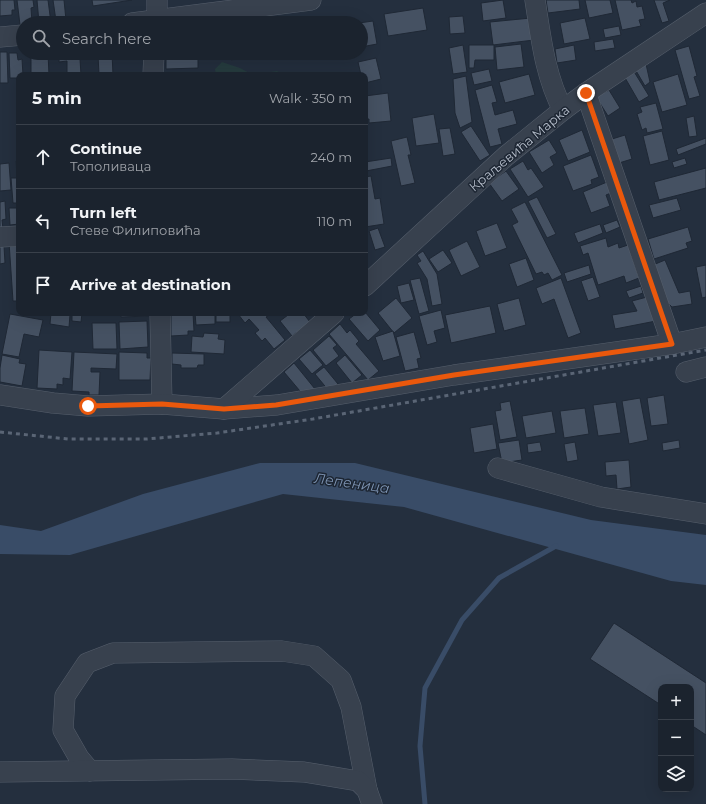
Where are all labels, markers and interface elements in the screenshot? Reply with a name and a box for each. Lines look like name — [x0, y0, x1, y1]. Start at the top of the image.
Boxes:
search box — [16, 16, 368, 60]
icon: search — [30, 27, 52, 49]
text: Search here — [62, 29, 151, 48]
route end — [577, 84, 595, 102]
text: 5 min — [32, 88, 82, 108]
text: Walk · 350 m — [269, 90, 352, 106]
street label: Краљевића Марка — [466, 101, 572, 195]
text: Continue — [70, 139, 142, 158]
icon: ahead — [32, 146, 54, 168]
text: 240 m — [311, 149, 352, 165]
text: Тополиваца — [70, 158, 151, 174]
text: Turn left — [70, 203, 137, 222]
icon: left — [32, 210, 54, 232]
text: 110 m — [317, 213, 352, 229]
text: Стеве Филиповића — [70, 222, 201, 238]
icon: arrive — [32, 274, 54, 296]
text: Arrive at destination — [70, 275, 231, 294]
route start — [79, 397, 97, 415]
water label: Лепеница — [312, 469, 391, 497]
map controls — [658, 684, 694, 792]
button: + — [658, 684, 694, 720]
button: − — [658, 720, 694, 756]
button: layers — [658, 756, 694, 792]

